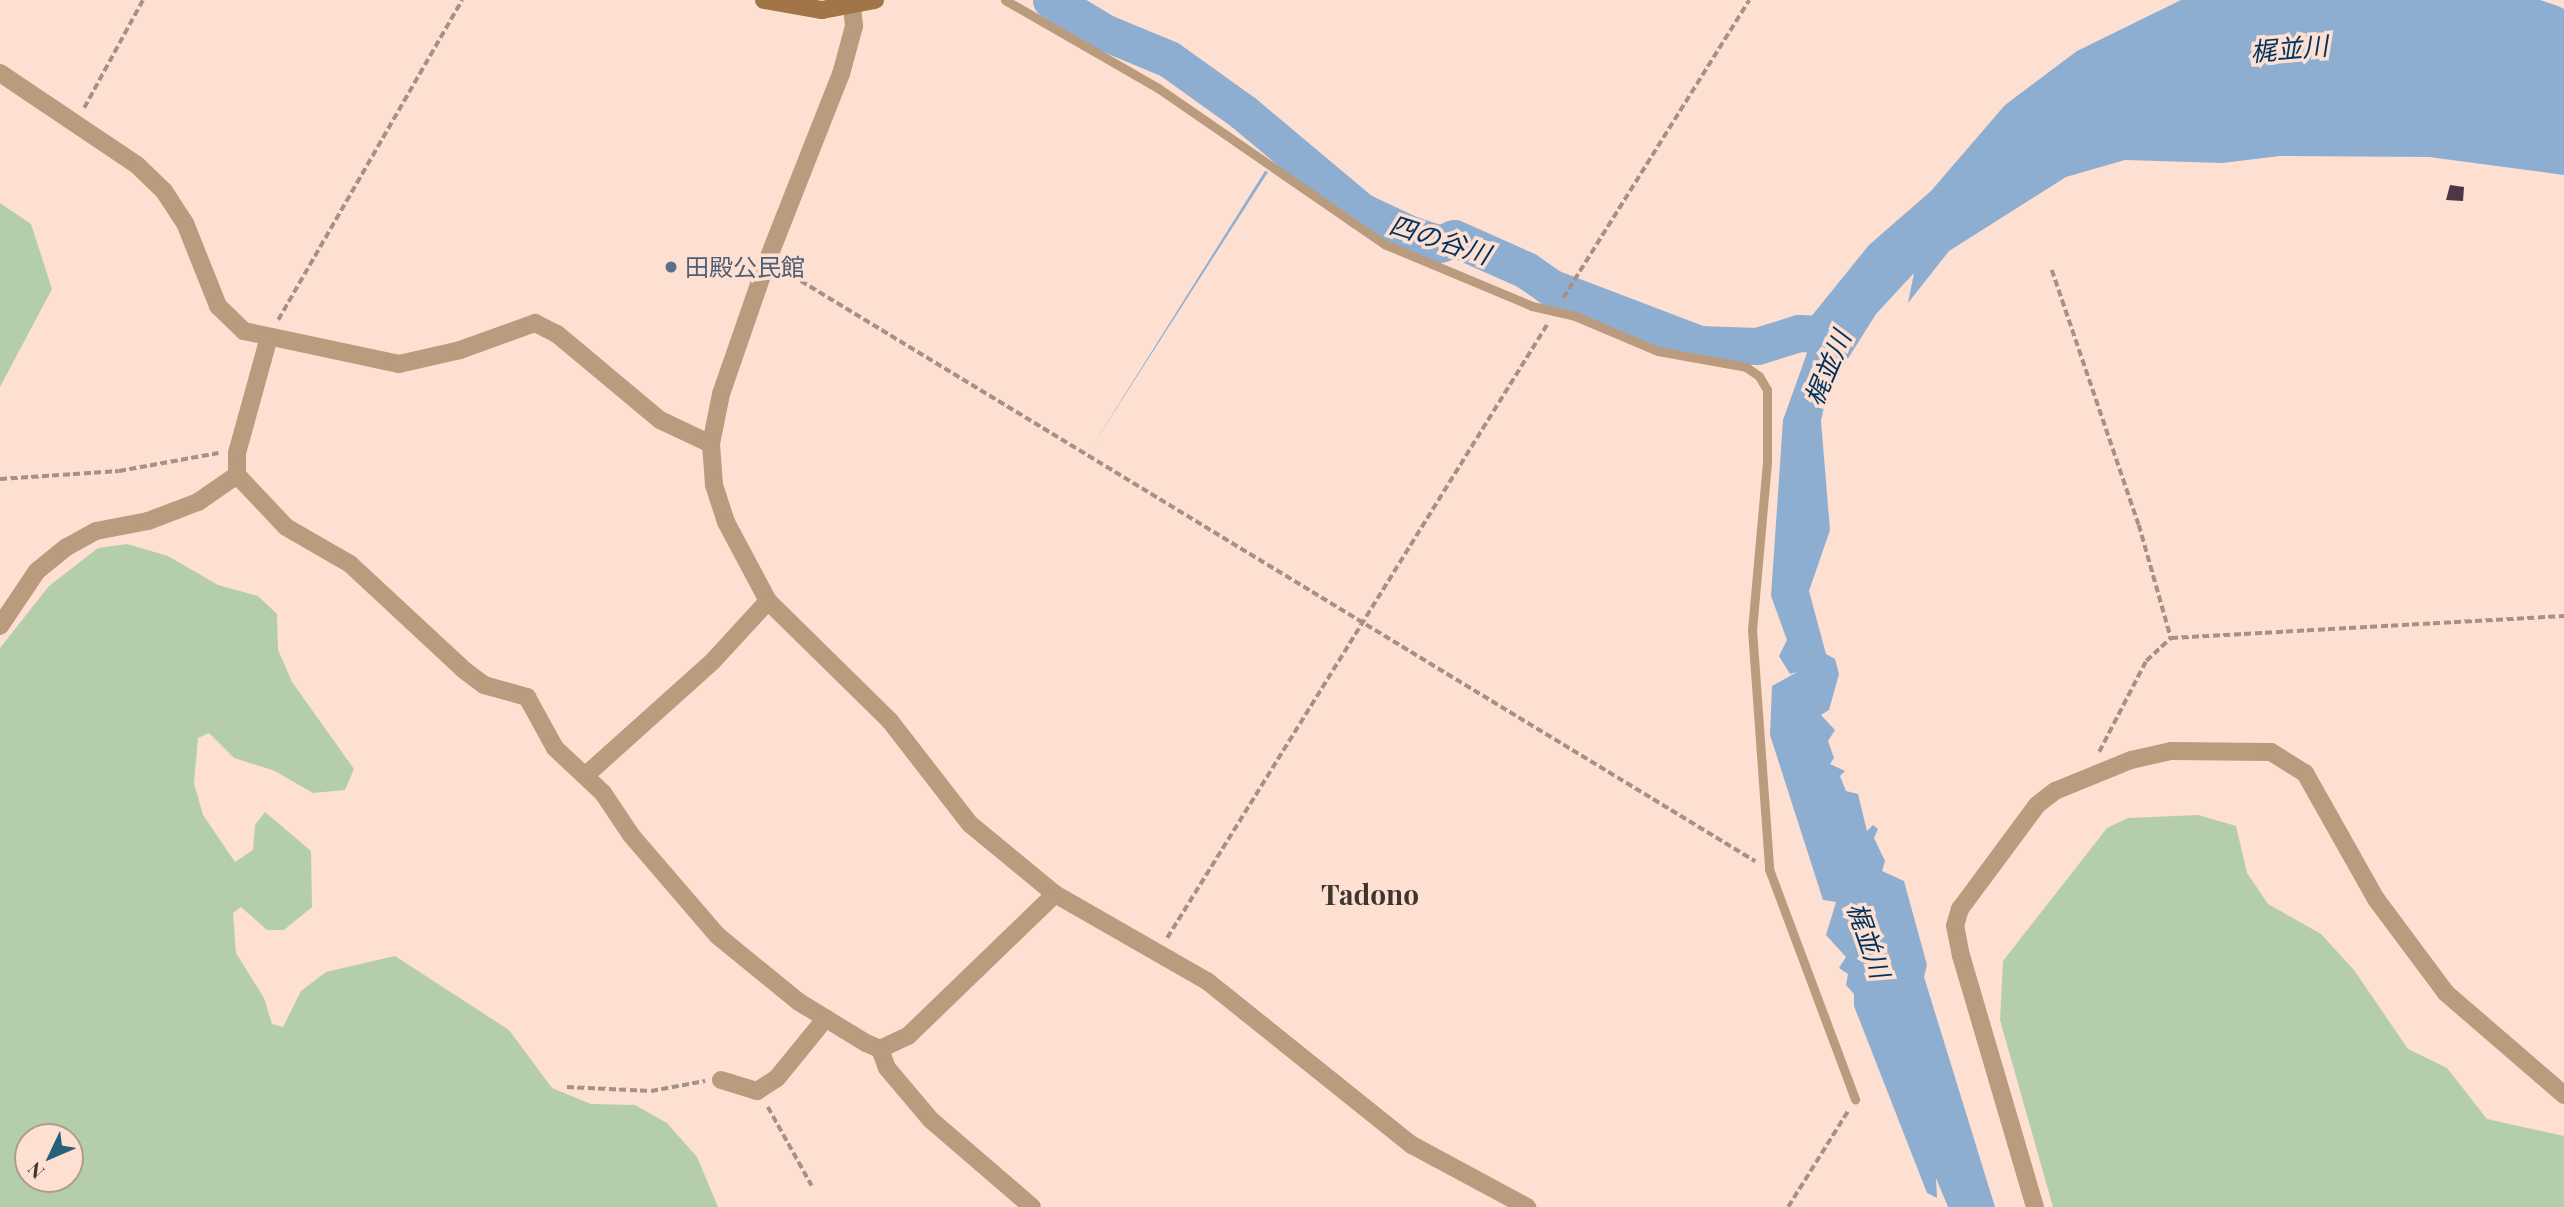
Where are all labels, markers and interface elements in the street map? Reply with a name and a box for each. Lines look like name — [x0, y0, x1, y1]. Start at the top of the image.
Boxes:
water label: 梶並川 — [2249, 29, 2329, 67]
water label: 四の谷川 — [1386, 208, 1494, 270]
place label: 田殿公民館 — [685, 253, 805, 281]
marker: 田殿公民館 — [663, 259, 679, 275]
water label: 梶並川 — [1797, 326, 1857, 410]
district label: Tadono — [1321, 877, 1419, 911]
water label: 梶並川 — [1842, 898, 1896, 982]
north arrow — [14, 1123, 84, 1193]
text: N — [21, 1157, 49, 1185]

